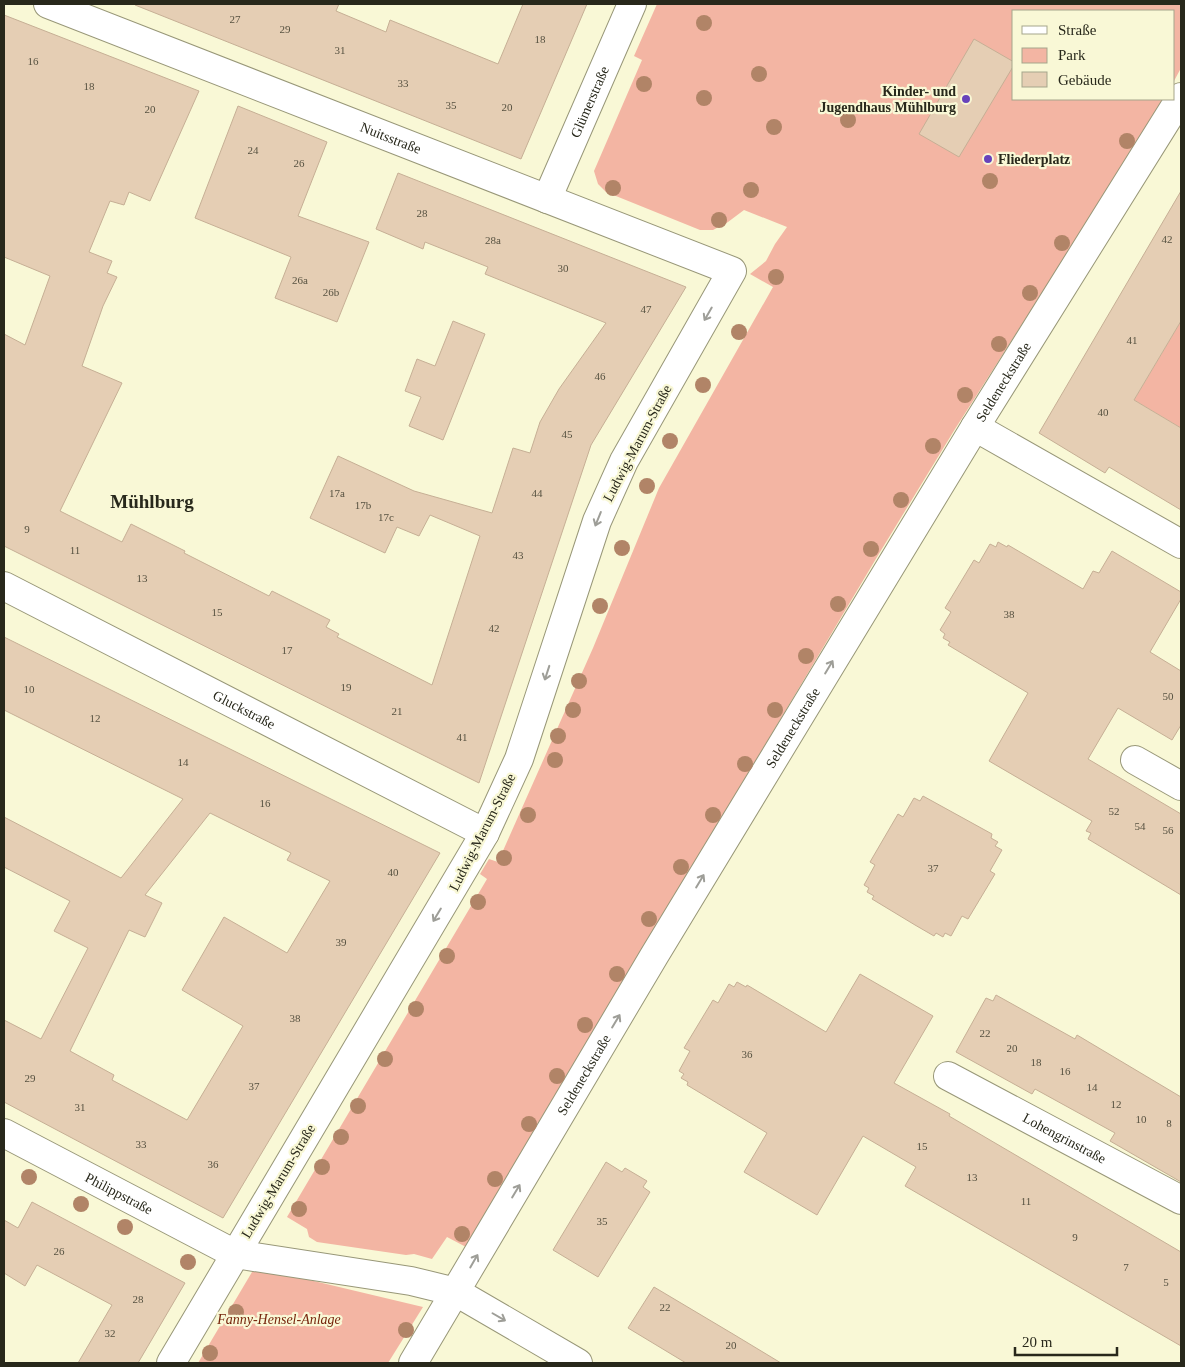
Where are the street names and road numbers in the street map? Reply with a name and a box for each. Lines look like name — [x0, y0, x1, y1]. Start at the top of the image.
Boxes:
street label: Glümerstraße — [568, 64, 612, 140]
street label: Nuitsstraße — [358, 120, 423, 157]
street label: Seldeneckstraße — [973, 340, 1034, 425]
street label: Ludwig-Marum-Straße — [600, 382, 675, 504]
street label: Seldeneckstraße — [763, 685, 823, 771]
street label: Gluckstraße — [210, 688, 277, 732]
street label: Ludwig-Marum-Straße — [446, 771, 519, 893]
street label: Seldeneckstraße — [554, 1032, 614, 1118]
street label: Lohengrinstraße — [1020, 1110, 1108, 1167]
street label: Ludwig-Marum-Straße — [239, 1122, 318, 1241]
street label: Philippstraße — [83, 1170, 155, 1218]

